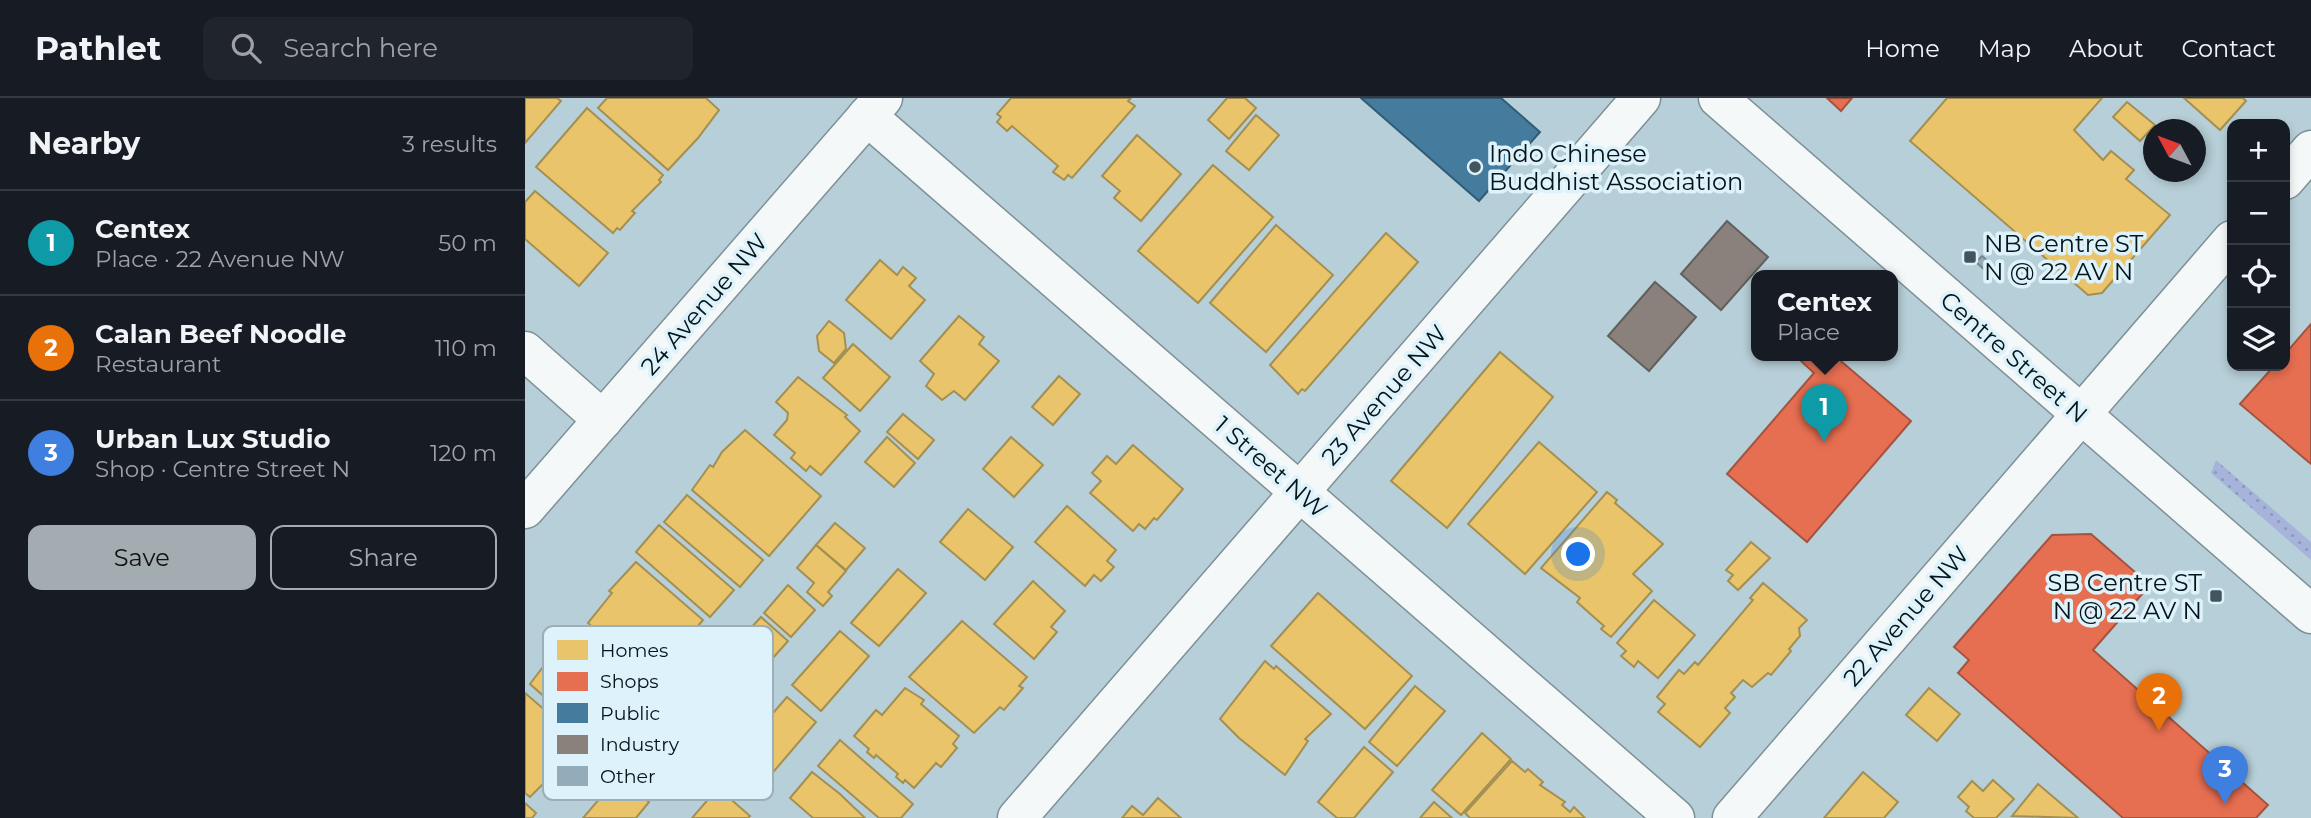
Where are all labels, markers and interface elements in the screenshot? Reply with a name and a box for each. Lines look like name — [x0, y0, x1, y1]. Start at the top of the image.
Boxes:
search box — [203, 17, 693, 80]
text: Pathlet — [35, 28, 161, 68]
icon: search — [227, 29, 265, 67]
text: Search here — [283, 32, 438, 64]
text: Home — [1865, 34, 1940, 63]
text: Map — [1978, 34, 2031, 63]
text: About — [2069, 34, 2143, 63]
text: Contact — [2181, 34, 2276, 63]
north arrow — [2143, 119, 2206, 182]
map controls — [2227, 119, 2290, 371]
button: + — [2227, 119, 2290, 182]
text: Nearby — [28, 125, 140, 162]
text: 3 results — [402, 130, 497, 158]
place label: Indo Chinese Buddhist Association — [1489, 139, 1743, 196]
marker: Indo Chinese Buddhist Association — [1467, 159, 1483, 175]
button: − — [2227, 182, 2290, 245]
text: Centex — [95, 213, 190, 245]
street label: 24 Avenue NW — [635, 227, 773, 381]
text: 1 — [46, 229, 56, 257]
text: 50 m — [438, 229, 497, 257]
place label: NB Centre ST N @ 22 AV N — [1984, 229, 2143, 286]
text: Place · 22 Avenue NW — [95, 245, 345, 273]
button: locate — [2227, 245, 2290, 308]
marker: NB Centre ST N @ 22 AV N — [1962, 249, 1978, 265]
popup — [1751, 270, 1898, 361]
street label: Centre Street N — [1935, 285, 2093, 429]
text: Centex — [1777, 286, 1872, 318]
button: layers — [2227, 308, 2290, 371]
text: Calan Beef Noodle — [95, 318, 346, 350]
text: Place — [1777, 318, 1840, 346]
street label: 23 Avenue NW — [1315, 319, 1453, 471]
text: 2 — [44, 334, 58, 362]
text: 110 m — [435, 334, 497, 362]
text: Restaurant — [95, 350, 221, 378]
pin: 1 — [1801, 384, 1847, 442]
street label: 1 Street NW — [1209, 410, 1333, 524]
text: Urban Lux Studio — [95, 423, 331, 455]
text: 3 — [44, 439, 58, 467]
text: 120 m — [430, 439, 497, 467]
text: Shop · Centre Street N — [95, 455, 350, 483]
button: Save — [28, 525, 256, 590]
button: Share — [270, 525, 497, 590]
your location — [1561, 537, 1595, 571]
street label: 22 Avenue NW — [1837, 540, 1975, 692]
place label: SB Centre ST N @ 22 AV N — [2048, 568, 2202, 625]
marker: SB Centre ST N @ 22 AV N — [2208, 588, 2224, 604]
legend — [543, 626, 773, 800]
text: Homes — [600, 639, 668, 662]
text: Shops — [600, 670, 659, 693]
pin: 2 — [2136, 673, 2182, 731]
text: Public — [600, 702, 660, 725]
text: Industry — [600, 733, 680, 756]
pin: 3 — [2202, 746, 2248, 804]
text: Other — [600, 765, 656, 788]

